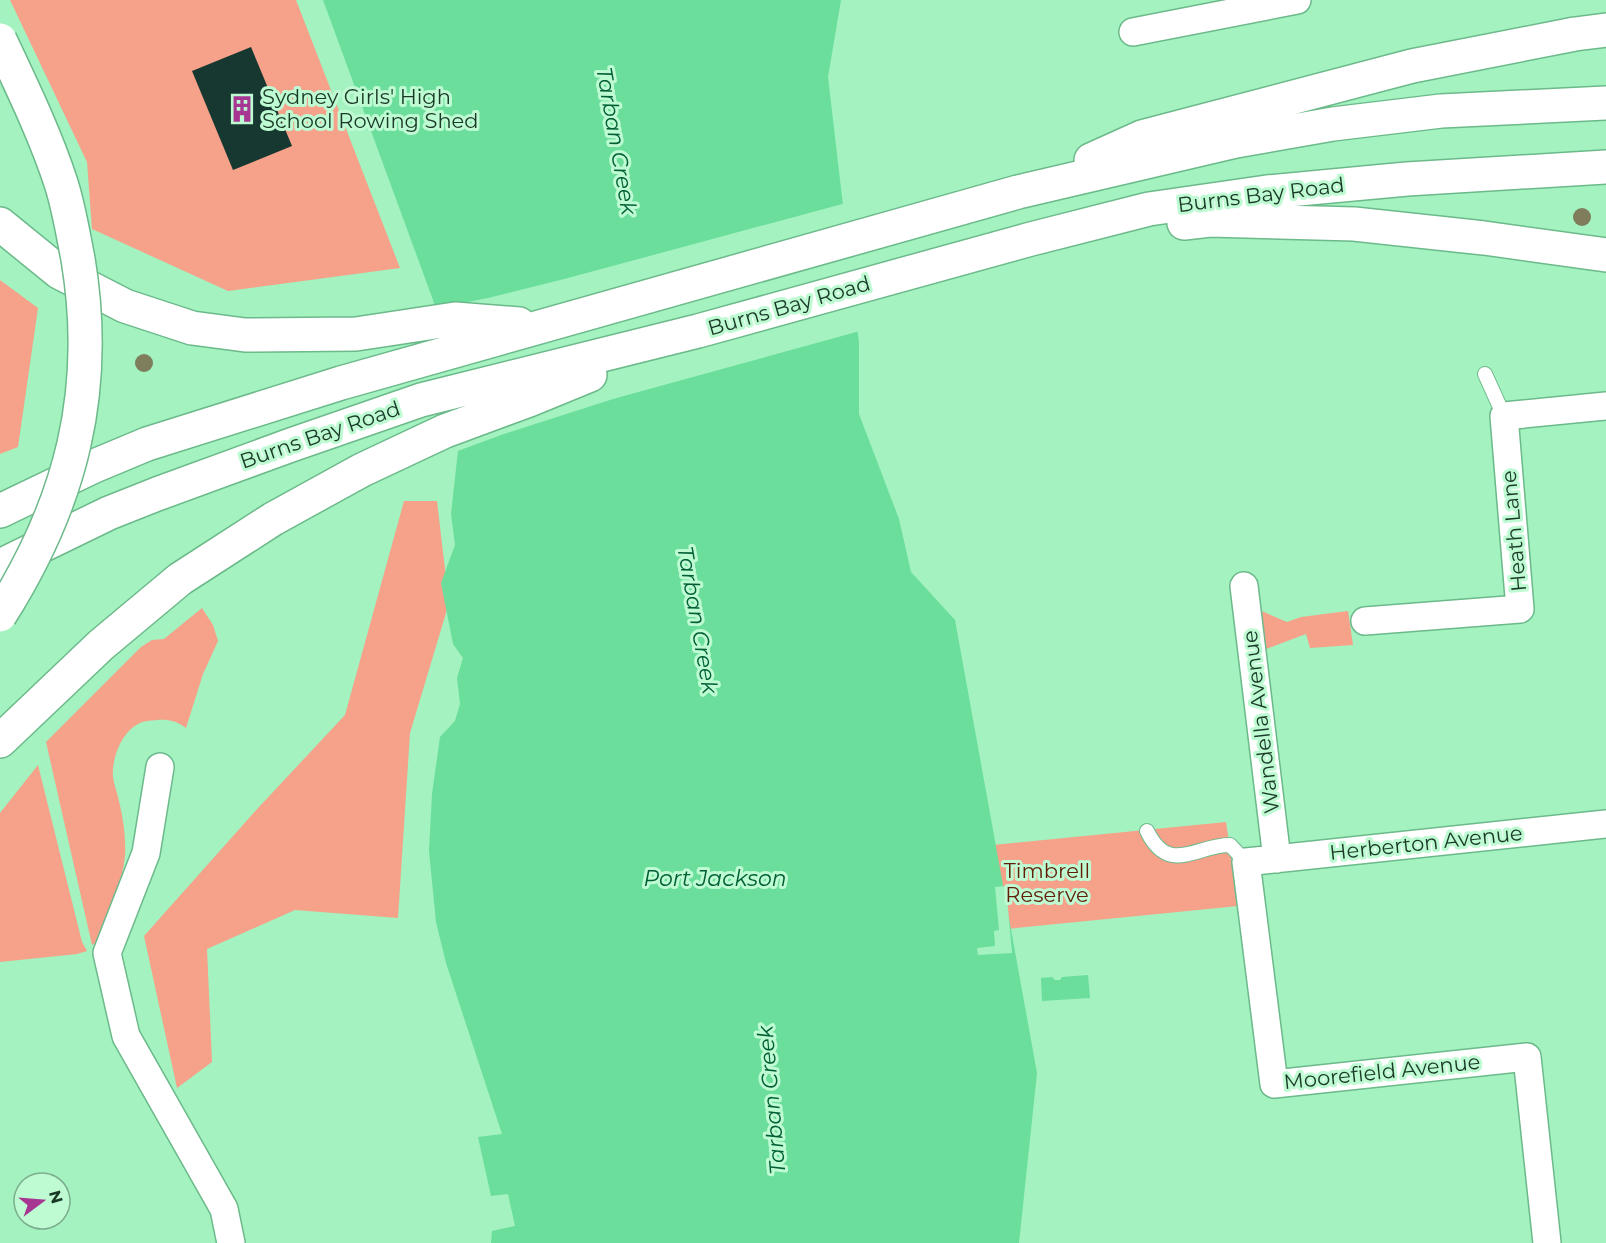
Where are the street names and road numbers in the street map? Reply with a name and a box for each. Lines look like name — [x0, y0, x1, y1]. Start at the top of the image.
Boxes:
street label: Burns Bay Road — [1176, 172, 1346, 217]
street label: Burns Bay Road — [705, 270, 873, 341]
street label: Burns Bay Road — [236, 395, 403, 474]
street label: Heath Lane — [1496, 469, 1531, 593]
street label: Wandella Avenue — [1237, 629, 1284, 815]
street label: Herberton Avenue — [1328, 820, 1524, 865]
street label: Moorefield Avenue — [1283, 1049, 1481, 1094]

